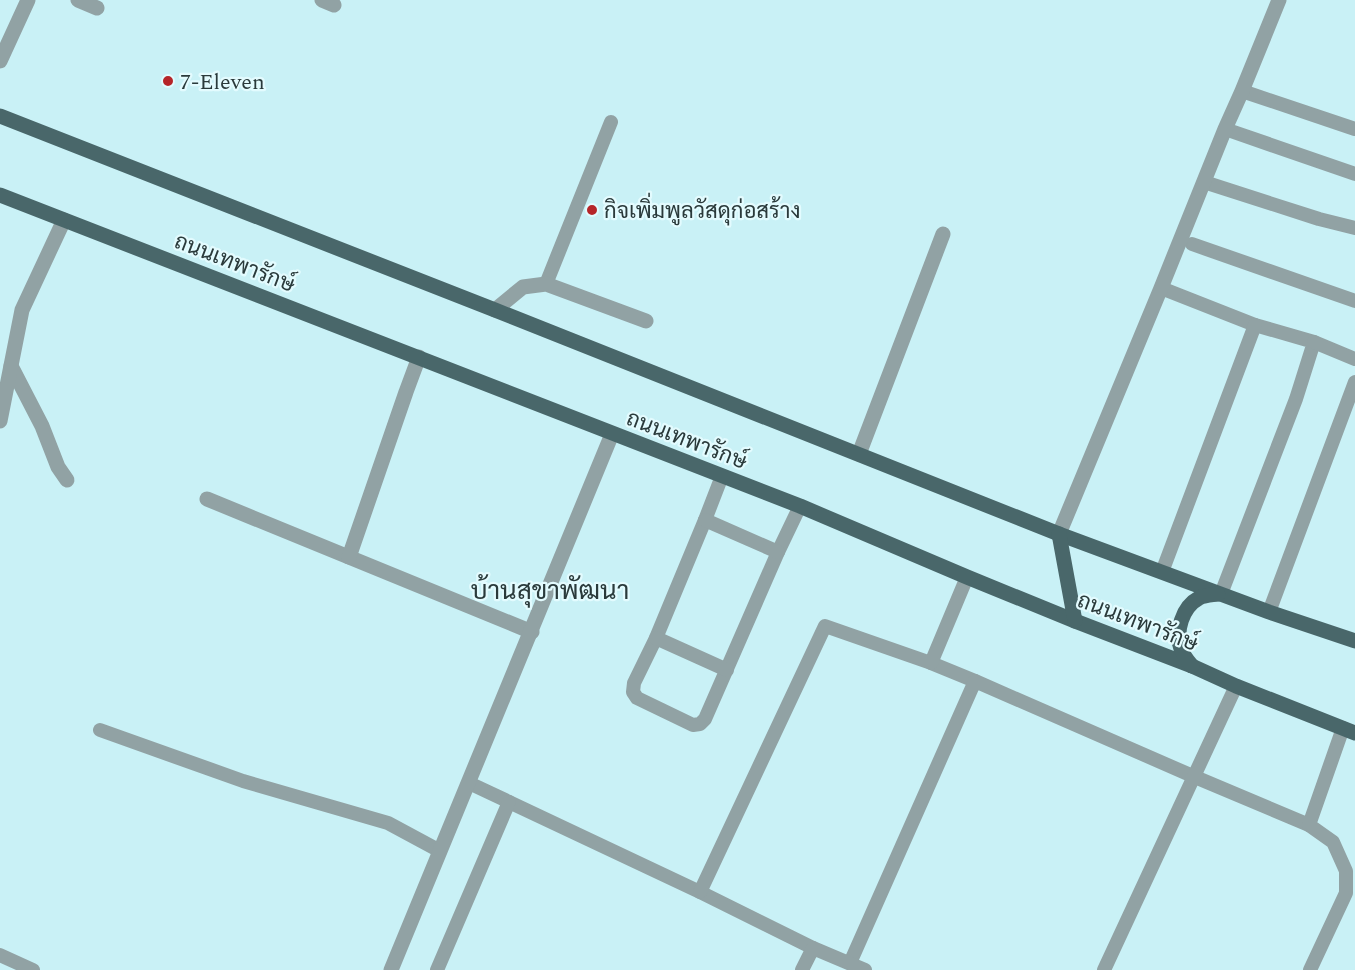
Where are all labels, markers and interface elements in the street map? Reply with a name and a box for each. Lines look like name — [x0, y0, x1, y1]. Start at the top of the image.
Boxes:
place label: 7-Eleven — [180, 66, 265, 99]
marker: 7-Eleven — [161, 74, 175, 88]
place label: กิจเพิ่มพูลวัสดุก่อสร้าง — [604, 192, 800, 228]
marker: กิจเพิ่มพูลวัสดุก่อสร้าง — [585, 203, 599, 217]
street label: ถนนเทพารักษ์ — [169, 225, 301, 302]
street label: ถนนเทพารักษ์ — [621, 402, 753, 479]
district label: บ้านสุขาพัฒนา — [471, 571, 629, 611]
street label: ถนนเทพารักษ์ — [1072, 584, 1204, 661]

